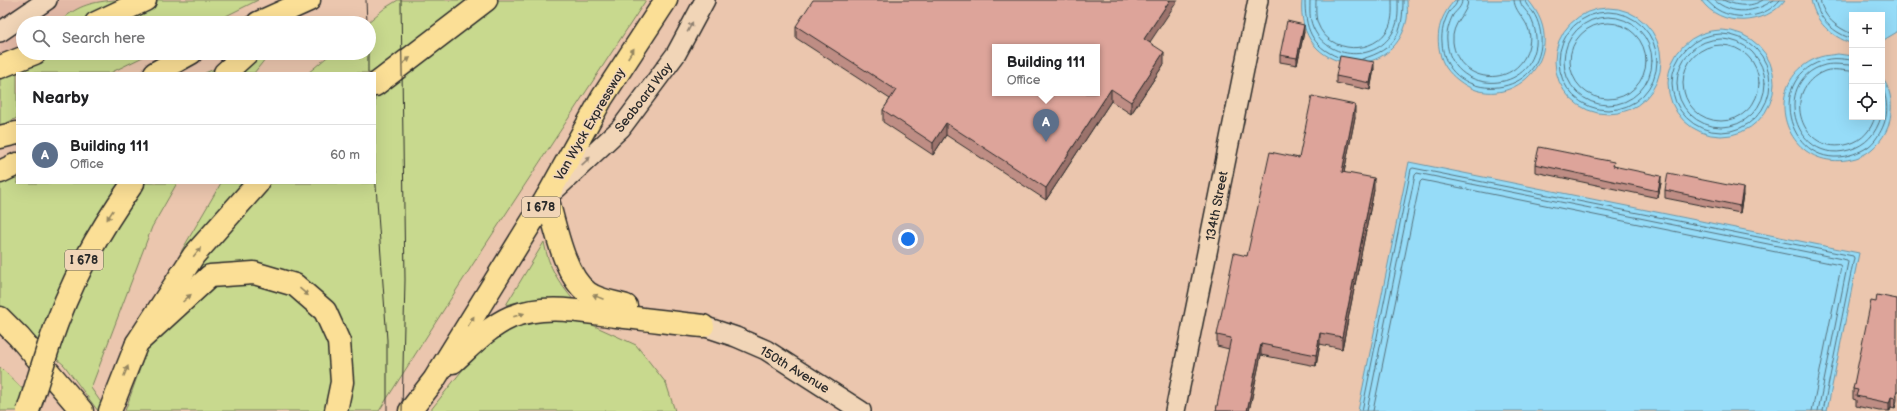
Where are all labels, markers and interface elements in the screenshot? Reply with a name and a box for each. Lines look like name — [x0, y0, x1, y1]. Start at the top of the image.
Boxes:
map controls — [1849, 12, 1885, 120]
button: + — [1849, 12, 1885, 48]
search box — [16, 16, 376, 60]
one-way arrow — [687, 21, 694, 33]
icon: search — [30, 27, 52, 49]
text: Search here — [62, 29, 145, 48]
popup — [992, 44, 1100, 96]
one-way arrow — [627, 48, 635, 58]
button: − — [1849, 48, 1885, 84]
text: Building 111 — [1007, 53, 1085, 72]
one-way arrow — [401, 58, 411, 66]
street label: Seaboard Way — [612, 59, 676, 136]
street label: Van Wyck Expressway — [551, 65, 629, 184]
text: Office — [1007, 72, 1040, 88]
button: locate — [1849, 84, 1885, 120]
text: Nearby — [32, 88, 89, 108]
pin: A — [1033, 109, 1059, 142]
text: Building 111 — [70, 137, 149, 156]
text: A — [41, 147, 49, 163]
text: 60 m — [330, 147, 360, 163]
text: Office — [70, 156, 104, 172]
one-way arrow — [581, 156, 591, 166]
street label: 134th Street — [1202, 170, 1232, 243]
road number: I 678 — [522, 197, 560, 217]
one-way arrow — [107, 209, 114, 221]
your location — [898, 229, 918, 249]
one-way arrow — [193, 246, 202, 257]
road number: I 678 — [65, 250, 103, 270]
one-way arrow — [298, 288, 309, 297]
one-way arrow — [182, 293, 192, 302]
one-way arrow — [591, 294, 603, 300]
one-way arrow — [514, 312, 526, 318]
one-way arrow — [467, 315, 474, 326]
street label: 150th Avenue — [757, 343, 832, 397]
one-way arrow — [123, 366, 129, 377]

